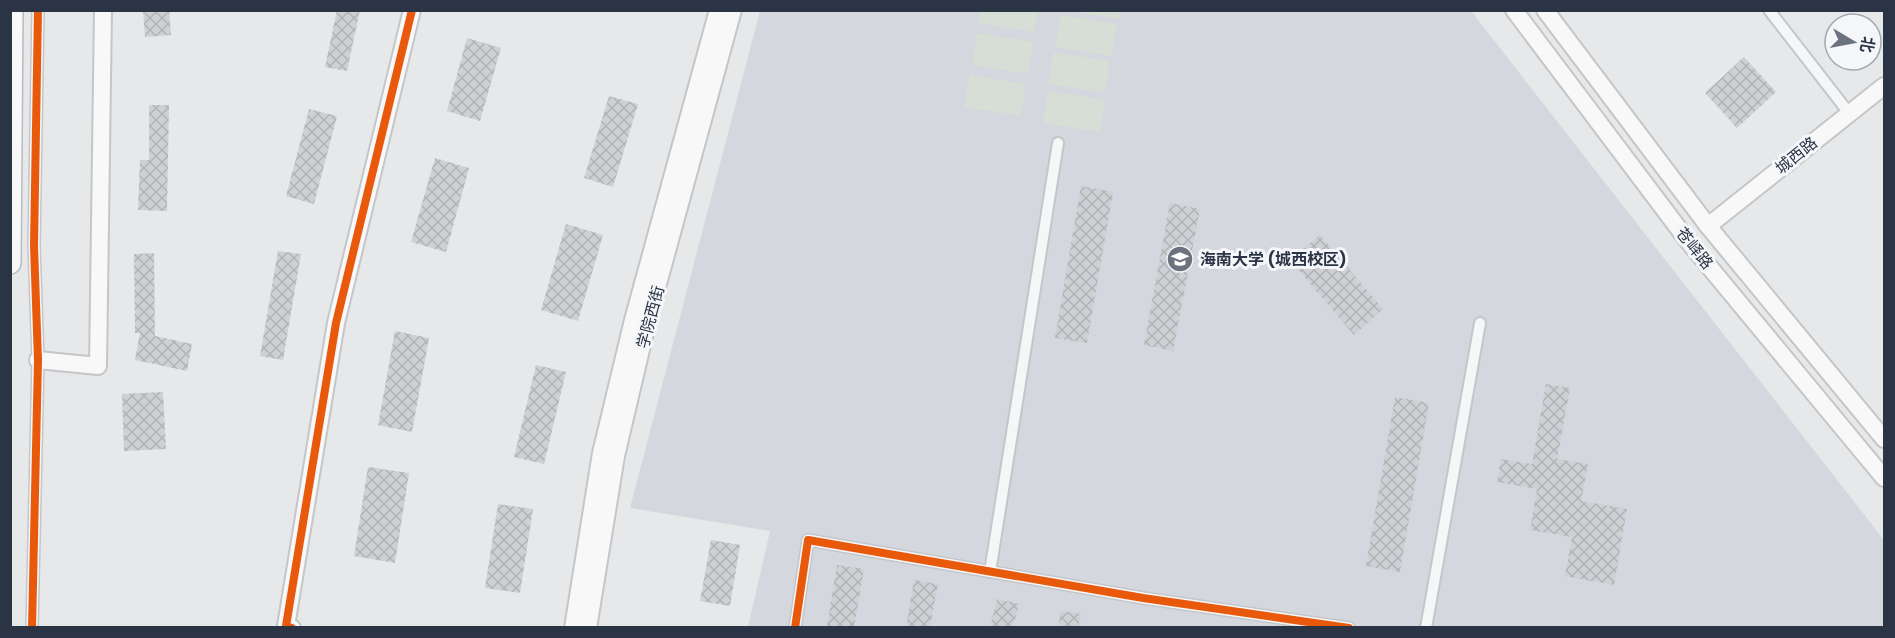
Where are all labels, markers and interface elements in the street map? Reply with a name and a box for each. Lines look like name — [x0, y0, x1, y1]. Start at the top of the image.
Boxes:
north arrow — [1823, 12, 1883, 72]
text: 北 — [1855, 35, 1880, 54]
street label: 城西路 — [1770, 131, 1822, 179]
street label: 苍峄路 — [1671, 222, 1719, 274]
school or university icon: 海南大学 (城西校区) — [1165, 244, 1195, 274]
place label: 海南大学 (城西校区) — [1200, 248, 1347, 271]
street label: 学院西街 — [631, 283, 670, 351]

